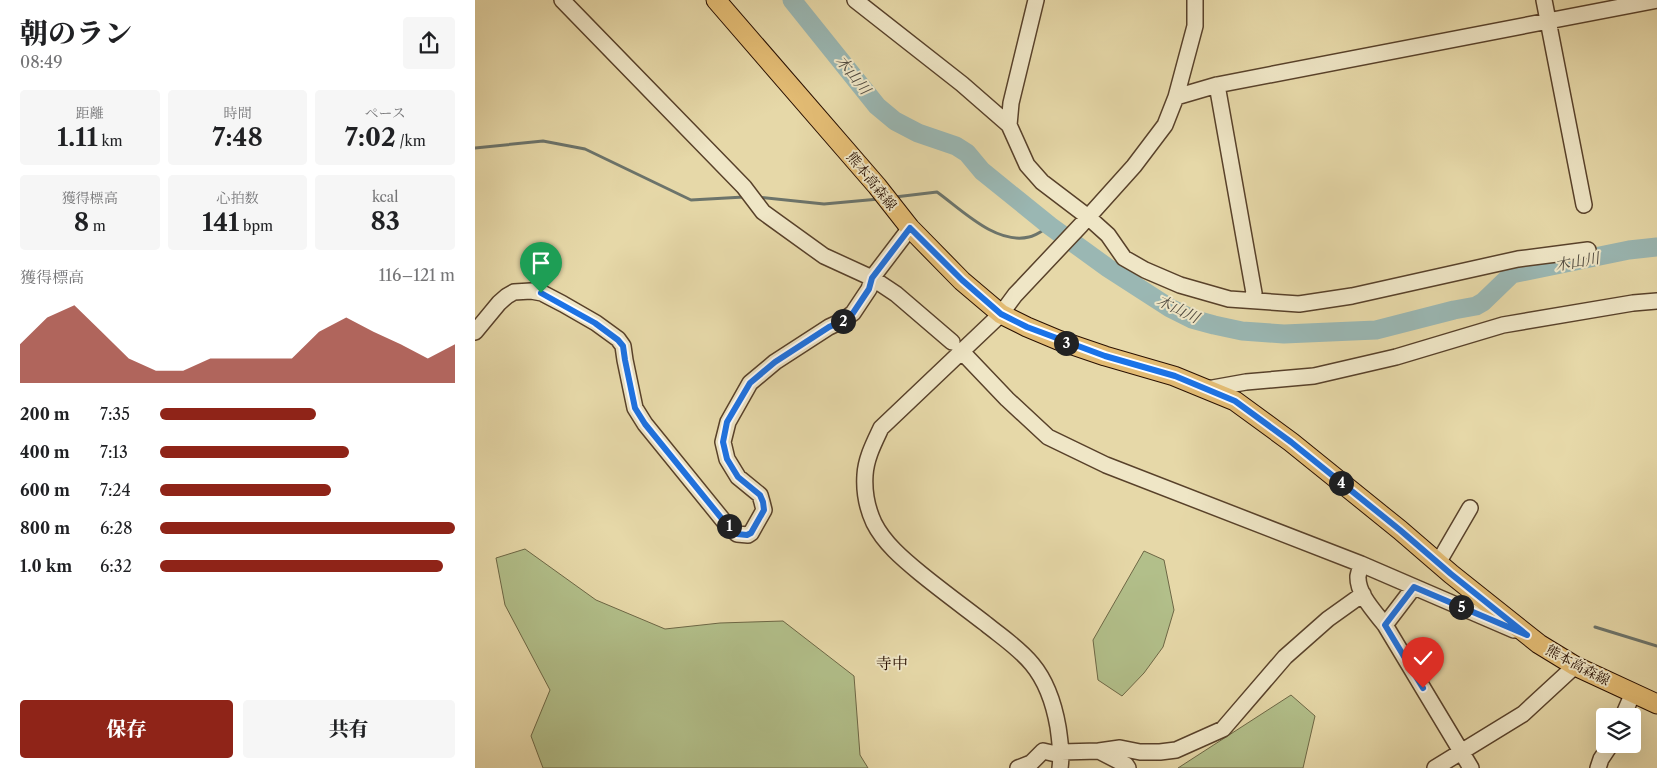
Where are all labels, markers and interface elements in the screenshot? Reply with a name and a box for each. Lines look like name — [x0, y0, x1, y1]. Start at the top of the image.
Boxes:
text: 朝のラン — [20, 16, 132, 50]
button: share — [403, 17, 455, 69]
water label: 木山川 — [832, 51, 876, 100]
text: 08:49 — [20, 52, 63, 72]
text: 距離 — [76, 104, 104, 122]
text: 時間 — [223, 104, 251, 122]
text: ペース — [365, 104, 406, 122]
text: 1.11 — [57, 122, 98, 153]
text: 7:48 — [212, 122, 263, 153]
text: 7:02 — [345, 122, 396, 153]
text: km — [98, 132, 123, 150]
text: /km — [396, 132, 426, 150]
street label: 熊本高森線 — [843, 148, 901, 214]
text: kcal — [372, 188, 398, 206]
text: 獲得標高 — [62, 189, 118, 207]
text: 心拍数 — [216, 189, 258, 207]
text: 83 — [370, 206, 400, 237]
text: 8 — [74, 207, 89, 238]
text: 141 — [202, 207, 239, 238]
text: m — [89, 217, 106, 235]
text: bpm — [239, 217, 273, 235]
pin — [520, 242, 562, 293]
water label: 木山川 — [1553, 248, 1603, 275]
icon: arrive — [527, 249, 555, 277]
text: 116–121 m — [379, 265, 455, 285]
text: 獲得標高 — [20, 267, 84, 287]
water label: 木山川 — [1154, 290, 1204, 328]
pin: 2 — [831, 308, 855, 334]
text: 2 — [839, 312, 848, 330]
pin: 3 — [1053, 330, 1079, 356]
text: 3 — [1063, 334, 1070, 352]
text: 200 m — [20, 404, 70, 424]
text: 7:35 — [100, 404, 130, 424]
text: 400 m — [20, 442, 70, 462]
text: 7:13 — [100, 442, 128, 462]
pin: 4 — [1329, 470, 1353, 496]
text: 4 — [1337, 474, 1346, 492]
text: 600 m — [20, 480, 70, 500]
text: 7:24 — [100, 480, 131, 500]
pin: 1 — [717, 514, 741, 538]
text: 1 — [726, 517, 733, 535]
text: 800 m — [20, 518, 70, 538]
text: 6:28 — [100, 518, 133, 538]
text: 1.0 km — [20, 556, 72, 576]
text: 6:32 — [100, 556, 132, 576]
pin: 5 — [1449, 594, 1473, 620]
text: 5 — [1458, 598, 1465, 616]
pin — [1402, 637, 1444, 688]
street label: 熊本高森線 — [1543, 641, 1613, 689]
icon: check — [1409, 644, 1437, 672]
district label: 寺中 — [876, 653, 908, 673]
button: 保存 — [20, 700, 233, 758]
button: 共有 — [243, 700, 455, 758]
map controls — [1596, 708, 1641, 753]
button: layers — [1596, 708, 1641, 753]

